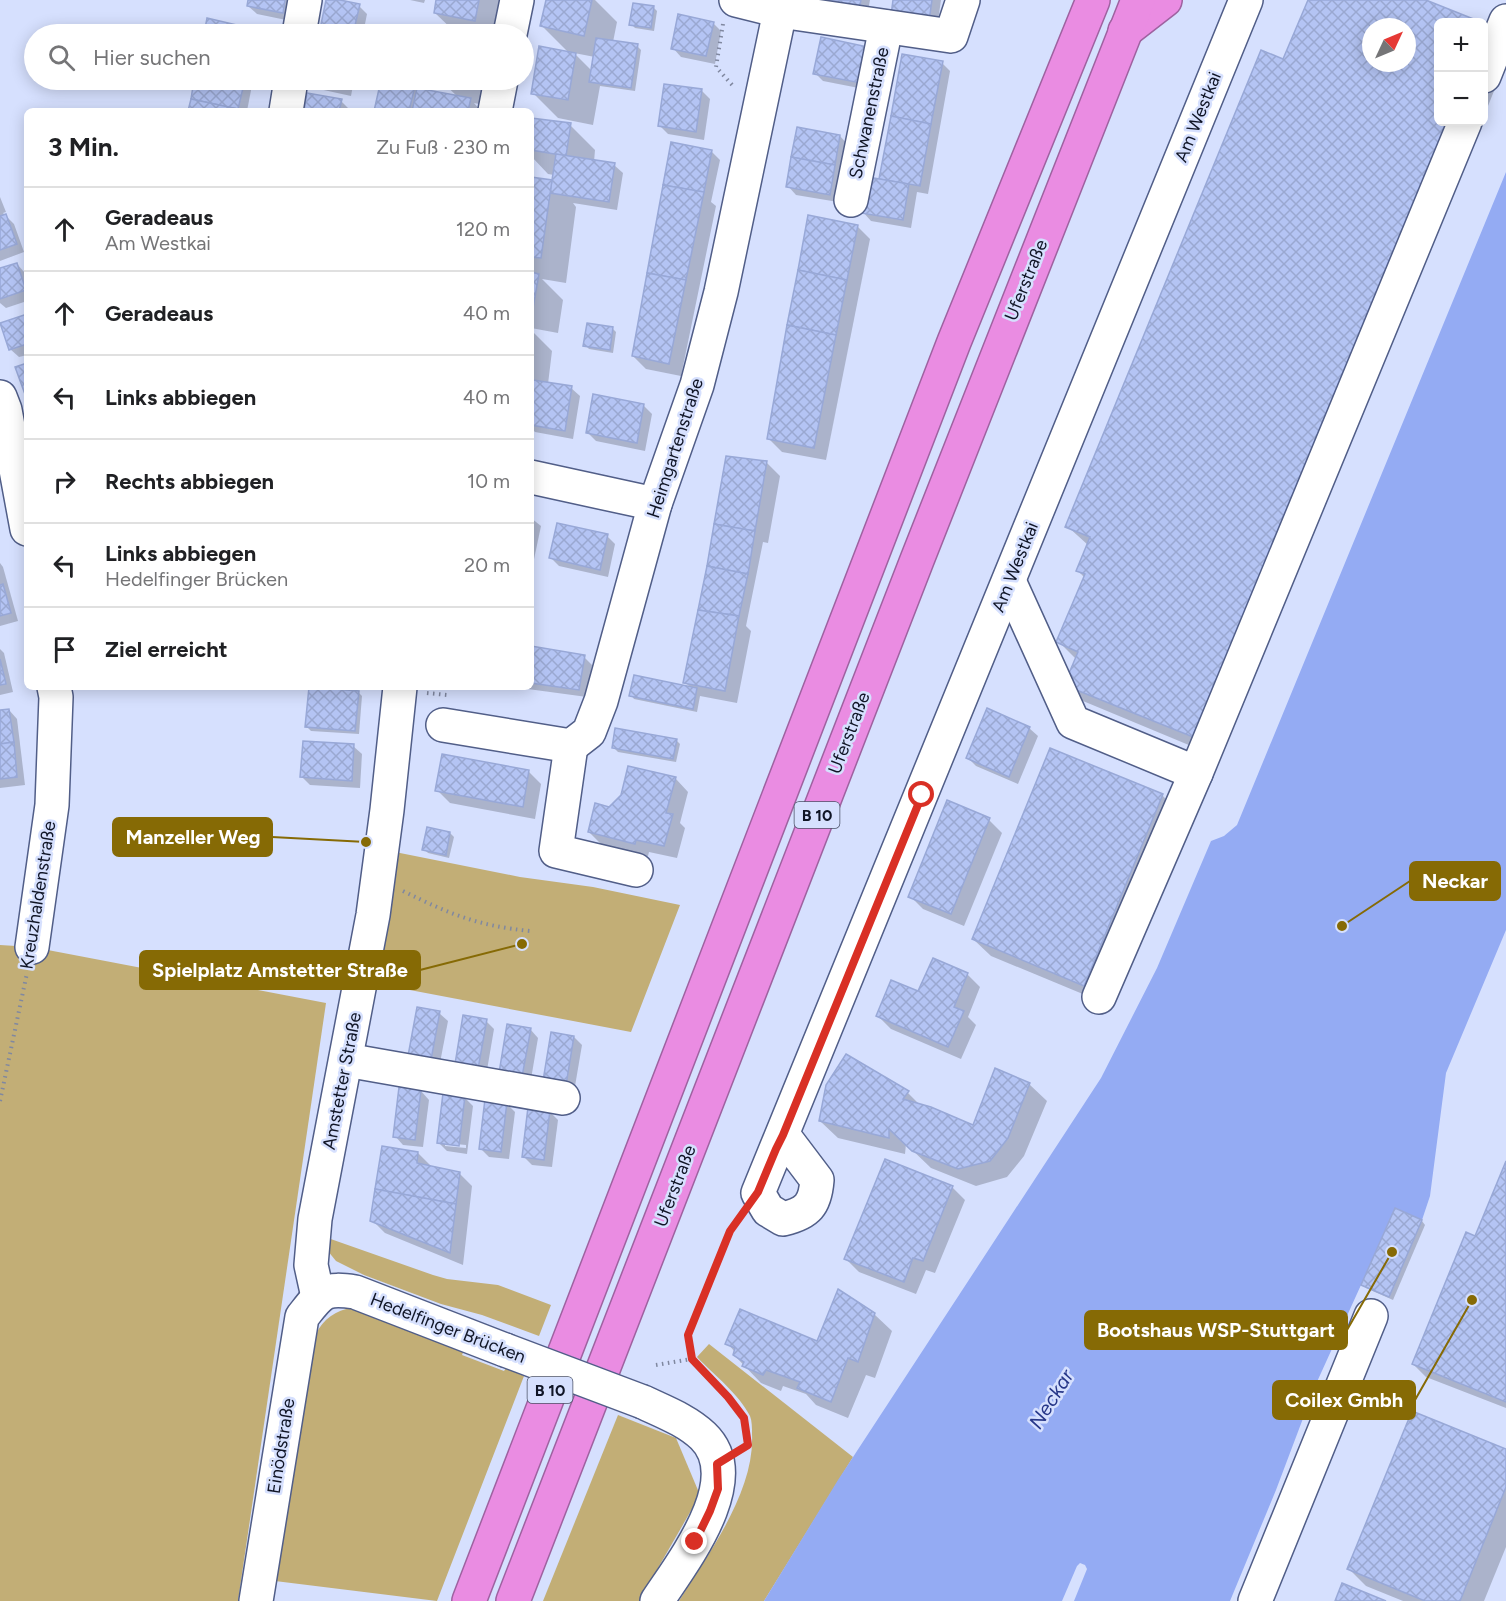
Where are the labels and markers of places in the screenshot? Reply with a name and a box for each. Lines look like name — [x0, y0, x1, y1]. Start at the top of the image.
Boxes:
callout: Manzeller Weg — [113, 818, 272, 856]
callout: Neckar — [1410, 862, 1500, 900]
callout: Spielplatz Amstetter Straße — [140, 951, 420, 989]
callout: Bootshaus WSP-Stuttgart — [1085, 1311, 1347, 1349]
callout: Coilex Gmbh — [1273, 1381, 1415, 1419]

